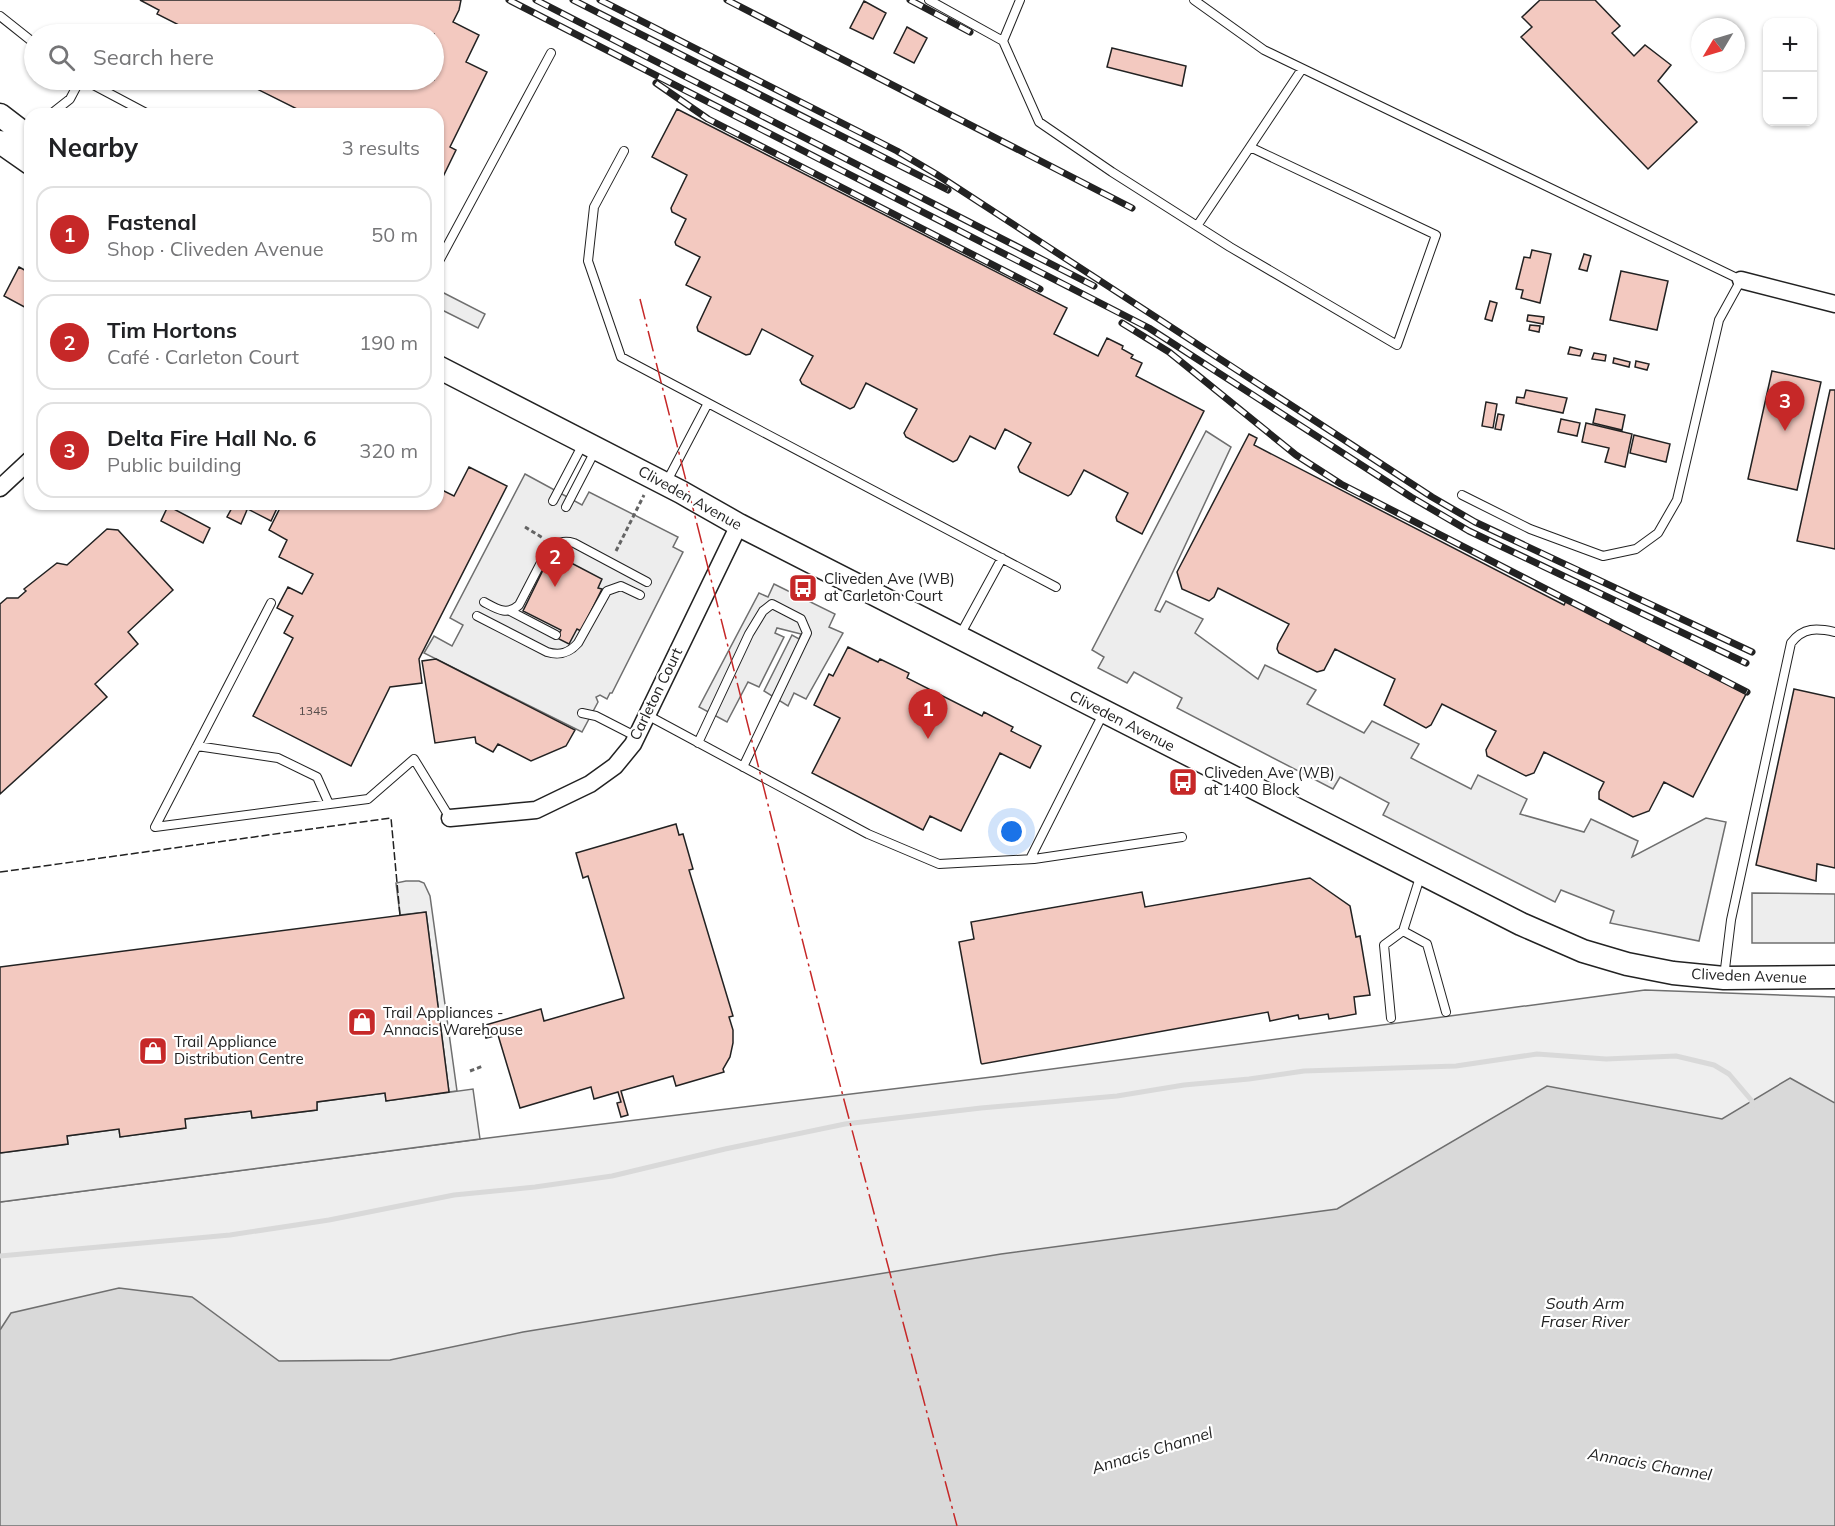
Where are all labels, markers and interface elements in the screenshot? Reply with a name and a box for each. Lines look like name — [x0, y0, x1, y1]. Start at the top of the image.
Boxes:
north arrow — [1691, 18, 1745, 72]
map controls — [1763, 18, 1817, 126]
button: + — [1763, 18, 1817, 72]
search box — [24, 24, 444, 90]
icon: search — [45, 41, 78, 74]
text: Search here — [93, 43, 214, 71]
button: − — [1763, 72, 1817, 126]
text: Nearby — [48, 131, 138, 164]
text: 3 results — [342, 135, 420, 160]
text: Fastenal — [107, 208, 197, 236]
text: 1 — [64, 222, 76, 247]
text: 50 m — [371, 222, 418, 247]
text: Shop · Cliveden Avenue — [107, 236, 324, 261]
text: Tim Hortons — [107, 316, 237, 344]
text: 2 — [64, 330, 76, 355]
text: 190 m — [359, 330, 418, 355]
text: Café · Carleton Court — [107, 344, 299, 369]
pin: 3 — [1766, 382, 1804, 431]
text: Delta Fire Hall No. 6 — [107, 424, 317, 452]
text: 3 — [64, 438, 76, 463]
text: 320 m — [359, 438, 418, 463]
text: Public building — [107, 452, 242, 477]
street label: Cliveden Avenue — [635, 461, 745, 534]
pin: 2 — [536, 538, 574, 587]
place label: Cliveden Ave (WB) at Carleton Court — [824, 569, 955, 605]
bus stop icon: Cliveden Ave (WB) at Carleton Court — [787, 572, 819, 604]
street label: Carleton Court — [625, 644, 686, 743]
street label: Cliveden Avenue — [1066, 686, 1178, 755]
pin: 1 — [908, 690, 948, 739]
house number: 1345 — [299, 703, 327, 718]
place label: Cliveden Ave (WB) at 1400 Block — [1204, 763, 1335, 799]
bus stop icon: Cliveden Ave (WB) at 1400 Block — [1167, 766, 1199, 798]
your location — [997, 817, 1026, 846]
street label: Cliveden Avenue — [1691, 964, 1807, 987]
place label: Trail Appliances - Annacis Warehouse — [383, 1003, 523, 1039]
shop icon: Trail Appliances - Annacis Warehouse — [346, 1006, 378, 1038]
place label: Trail Appliance Distribution Centre — [174, 1032, 304, 1068]
shop icon: Trail Appliance Distribution Centre — [137, 1035, 169, 1067]
water label: South Arm Fraser River — [1541, 1293, 1630, 1331]
water label: Annacis Channel — [1088, 1422, 1215, 1478]
water label: Annacis Channel — [1586, 1443, 1714, 1485]

